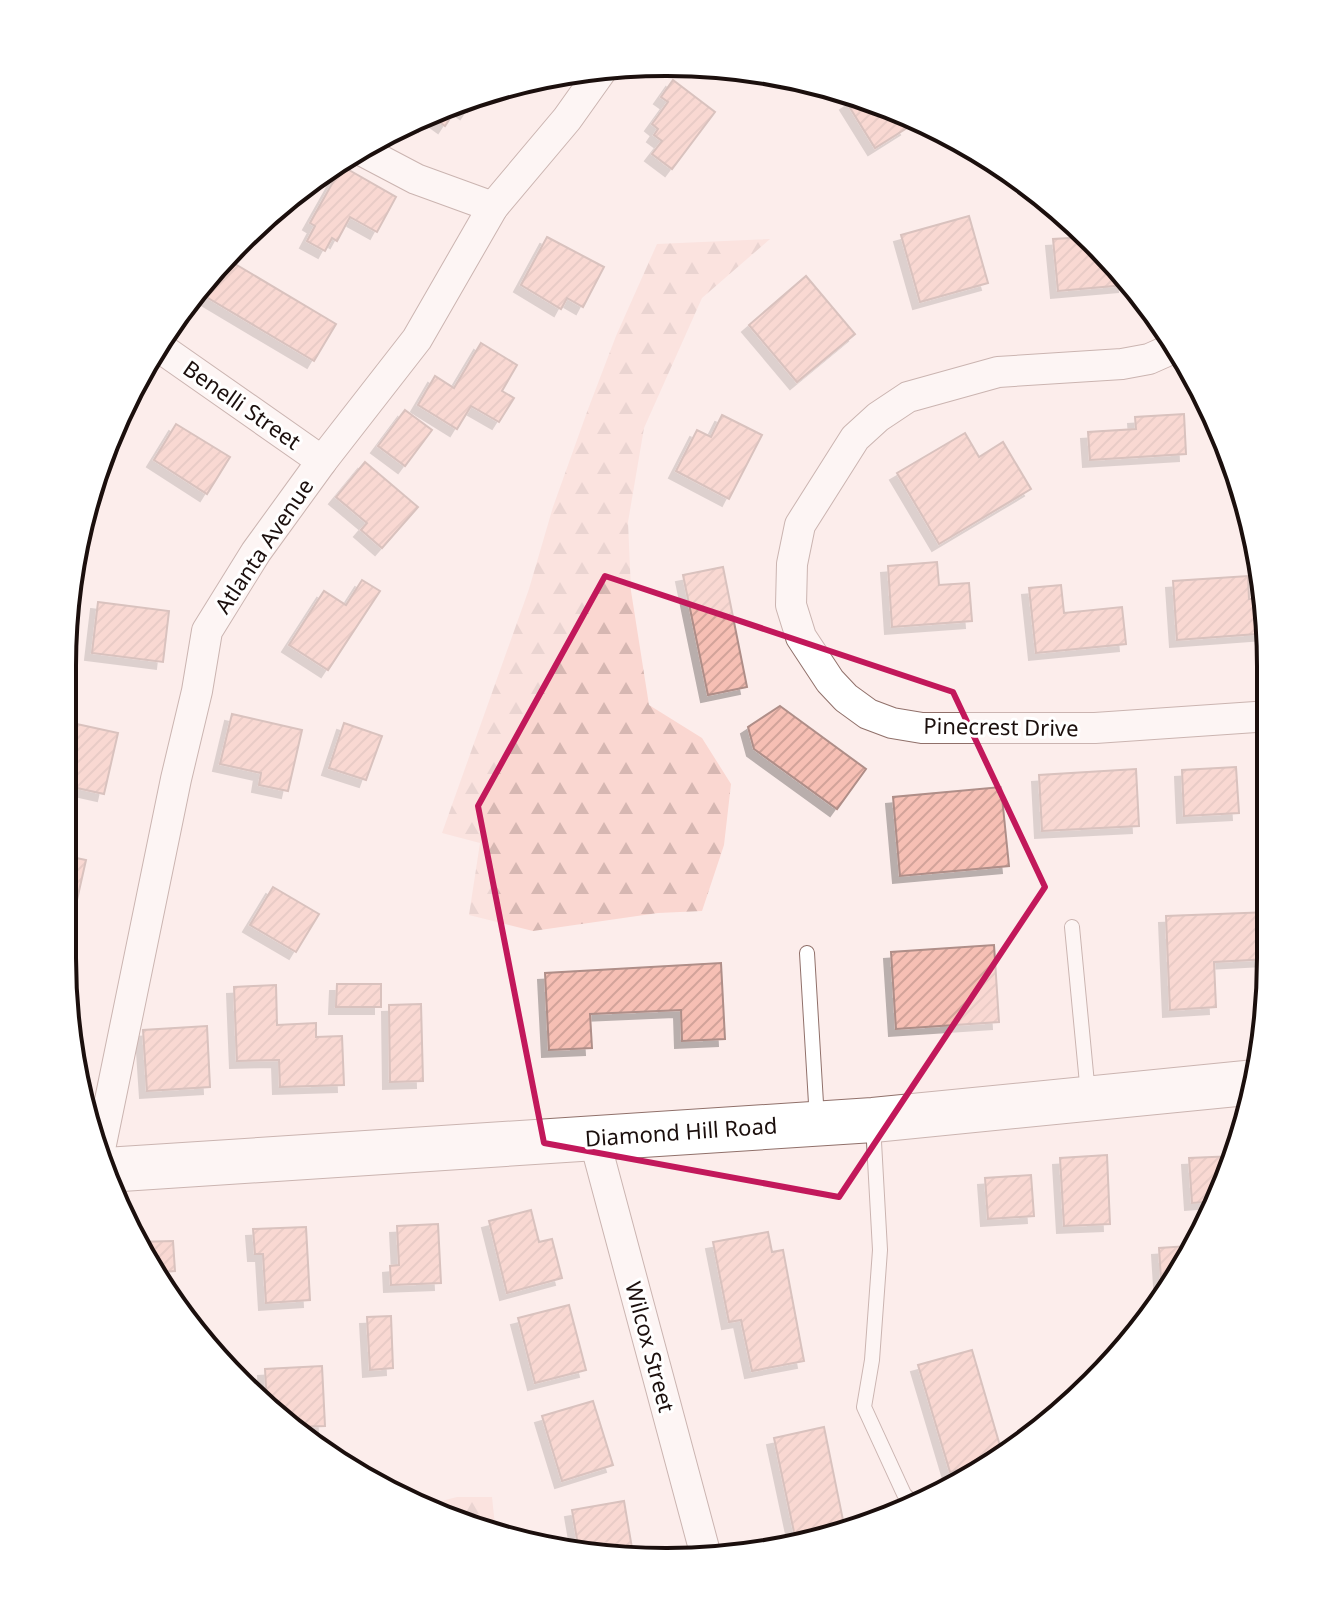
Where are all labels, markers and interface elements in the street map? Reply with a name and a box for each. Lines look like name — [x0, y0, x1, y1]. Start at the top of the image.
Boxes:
street label: Benelli Street — [178, 353, 307, 456]
street label: Atlanta Avenue — [207, 472, 319, 619]
street label: Pinecrest Drive — [923, 710, 1079, 742]
street label: Diamond Hill Road — [584, 1109, 778, 1153]
street label: Wilcox Street — [619, 1278, 683, 1415]

